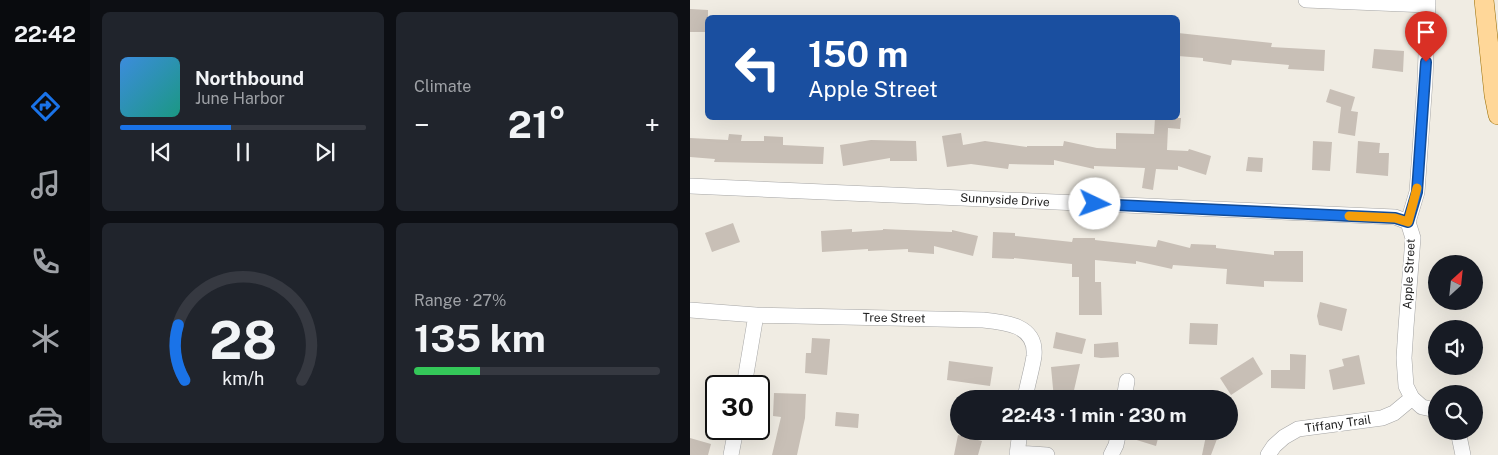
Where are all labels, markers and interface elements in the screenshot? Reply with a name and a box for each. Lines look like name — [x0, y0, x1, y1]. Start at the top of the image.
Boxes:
pin — [1405, 11, 1447, 62]
icon: arrive — [1412, 18, 1440, 46]
text: 22:42 — [14, 21, 76, 47]
text: 150 m — [808, 34, 908, 75]
icon: left — [725, 35, 790, 100]
text: Northbound — [195, 67, 304, 89]
text: Apple Street — [808, 76, 938, 102]
text: Climate — [414, 77, 471, 96]
icon: directions — [28, 89, 63, 124]
text: June Harbor — [195, 89, 285, 108]
text: 21° — [508, 102, 566, 147]
text: − — [414, 108, 430, 141]
text: + — [644, 108, 660, 141]
icon: previous — [147, 138, 175, 166]
icon: pause — [229, 138, 257, 166]
icon: next — [311, 138, 339, 166]
icon: music — [28, 167, 63, 202]
position arrow — [1068, 177, 1120, 229]
street label: Sunnyside Drive — [960, 191, 1050, 209]
street label: Apple Street — [1400, 238, 1418, 310]
icon: phone — [28, 244, 63, 279]
north arrow — [1428, 255, 1482, 310]
map controls — [1428, 255, 1483, 440]
text: Range · 27% — [414, 291, 506, 310]
text: 28 — [209, 310, 277, 371]
street label: Tree Street — [862, 310, 926, 326]
text: 135 km — [414, 316, 546, 361]
button: sound — [1428, 320, 1483, 375]
icon: climate — [28, 321, 63, 356]
text: km/h — [222, 368, 264, 389]
speed limit sign: 30 — [705, 375, 770, 440]
button: search — [1428, 385, 1483, 440]
icon: car — [28, 399, 63, 434]
text: 22:43 · 1 min · 230 m — [1001, 404, 1187, 426]
street label: Tiffany Trail — [1304, 412, 1372, 436]

